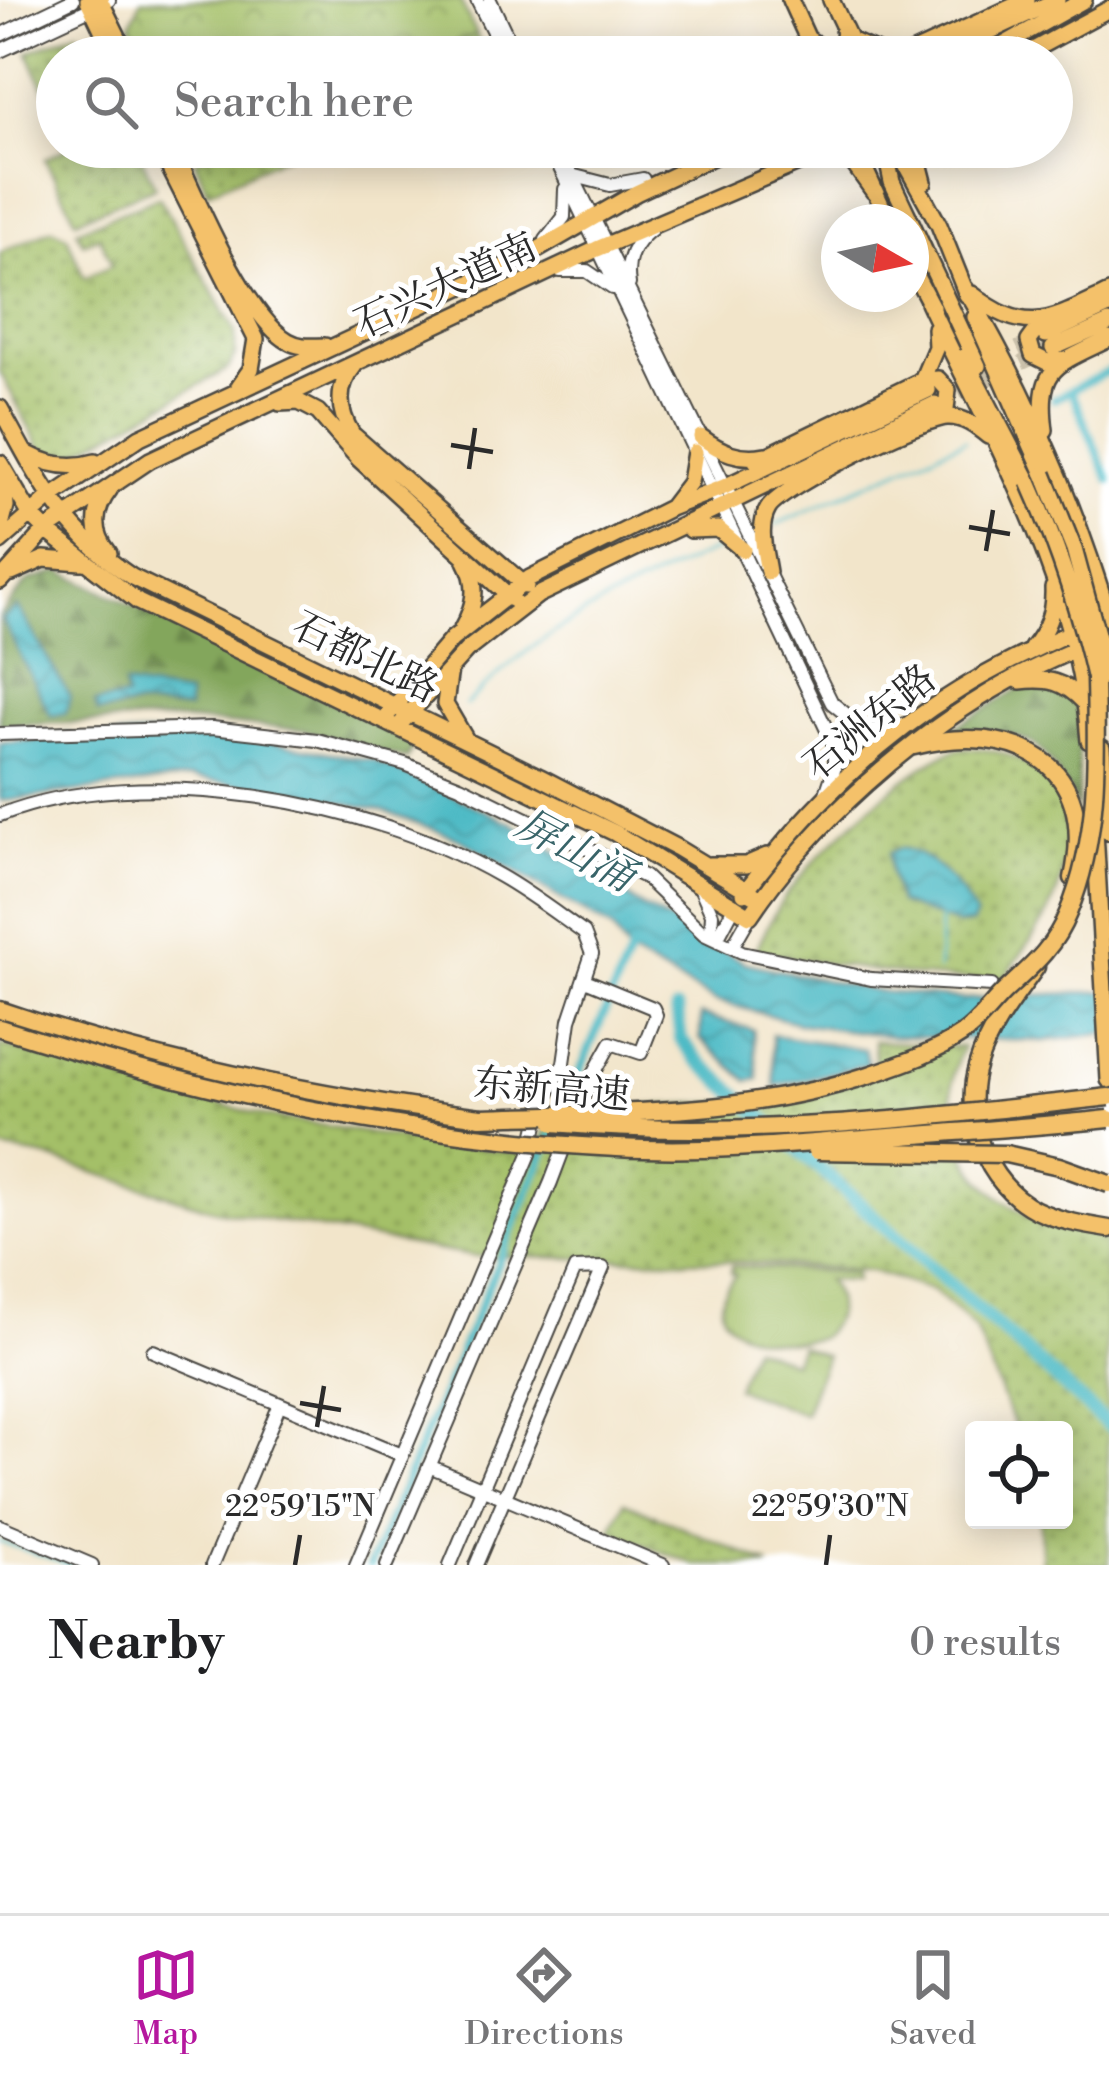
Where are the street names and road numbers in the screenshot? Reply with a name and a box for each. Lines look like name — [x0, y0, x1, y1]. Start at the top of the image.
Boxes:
street label: 石兴大道南 — [347, 223, 545, 350]
street label: 石都北路 — [284, 602, 446, 714]
street label: 石洲东路 — [795, 655, 947, 791]
street label: 东新高速 — [472, 1059, 632, 1122]

